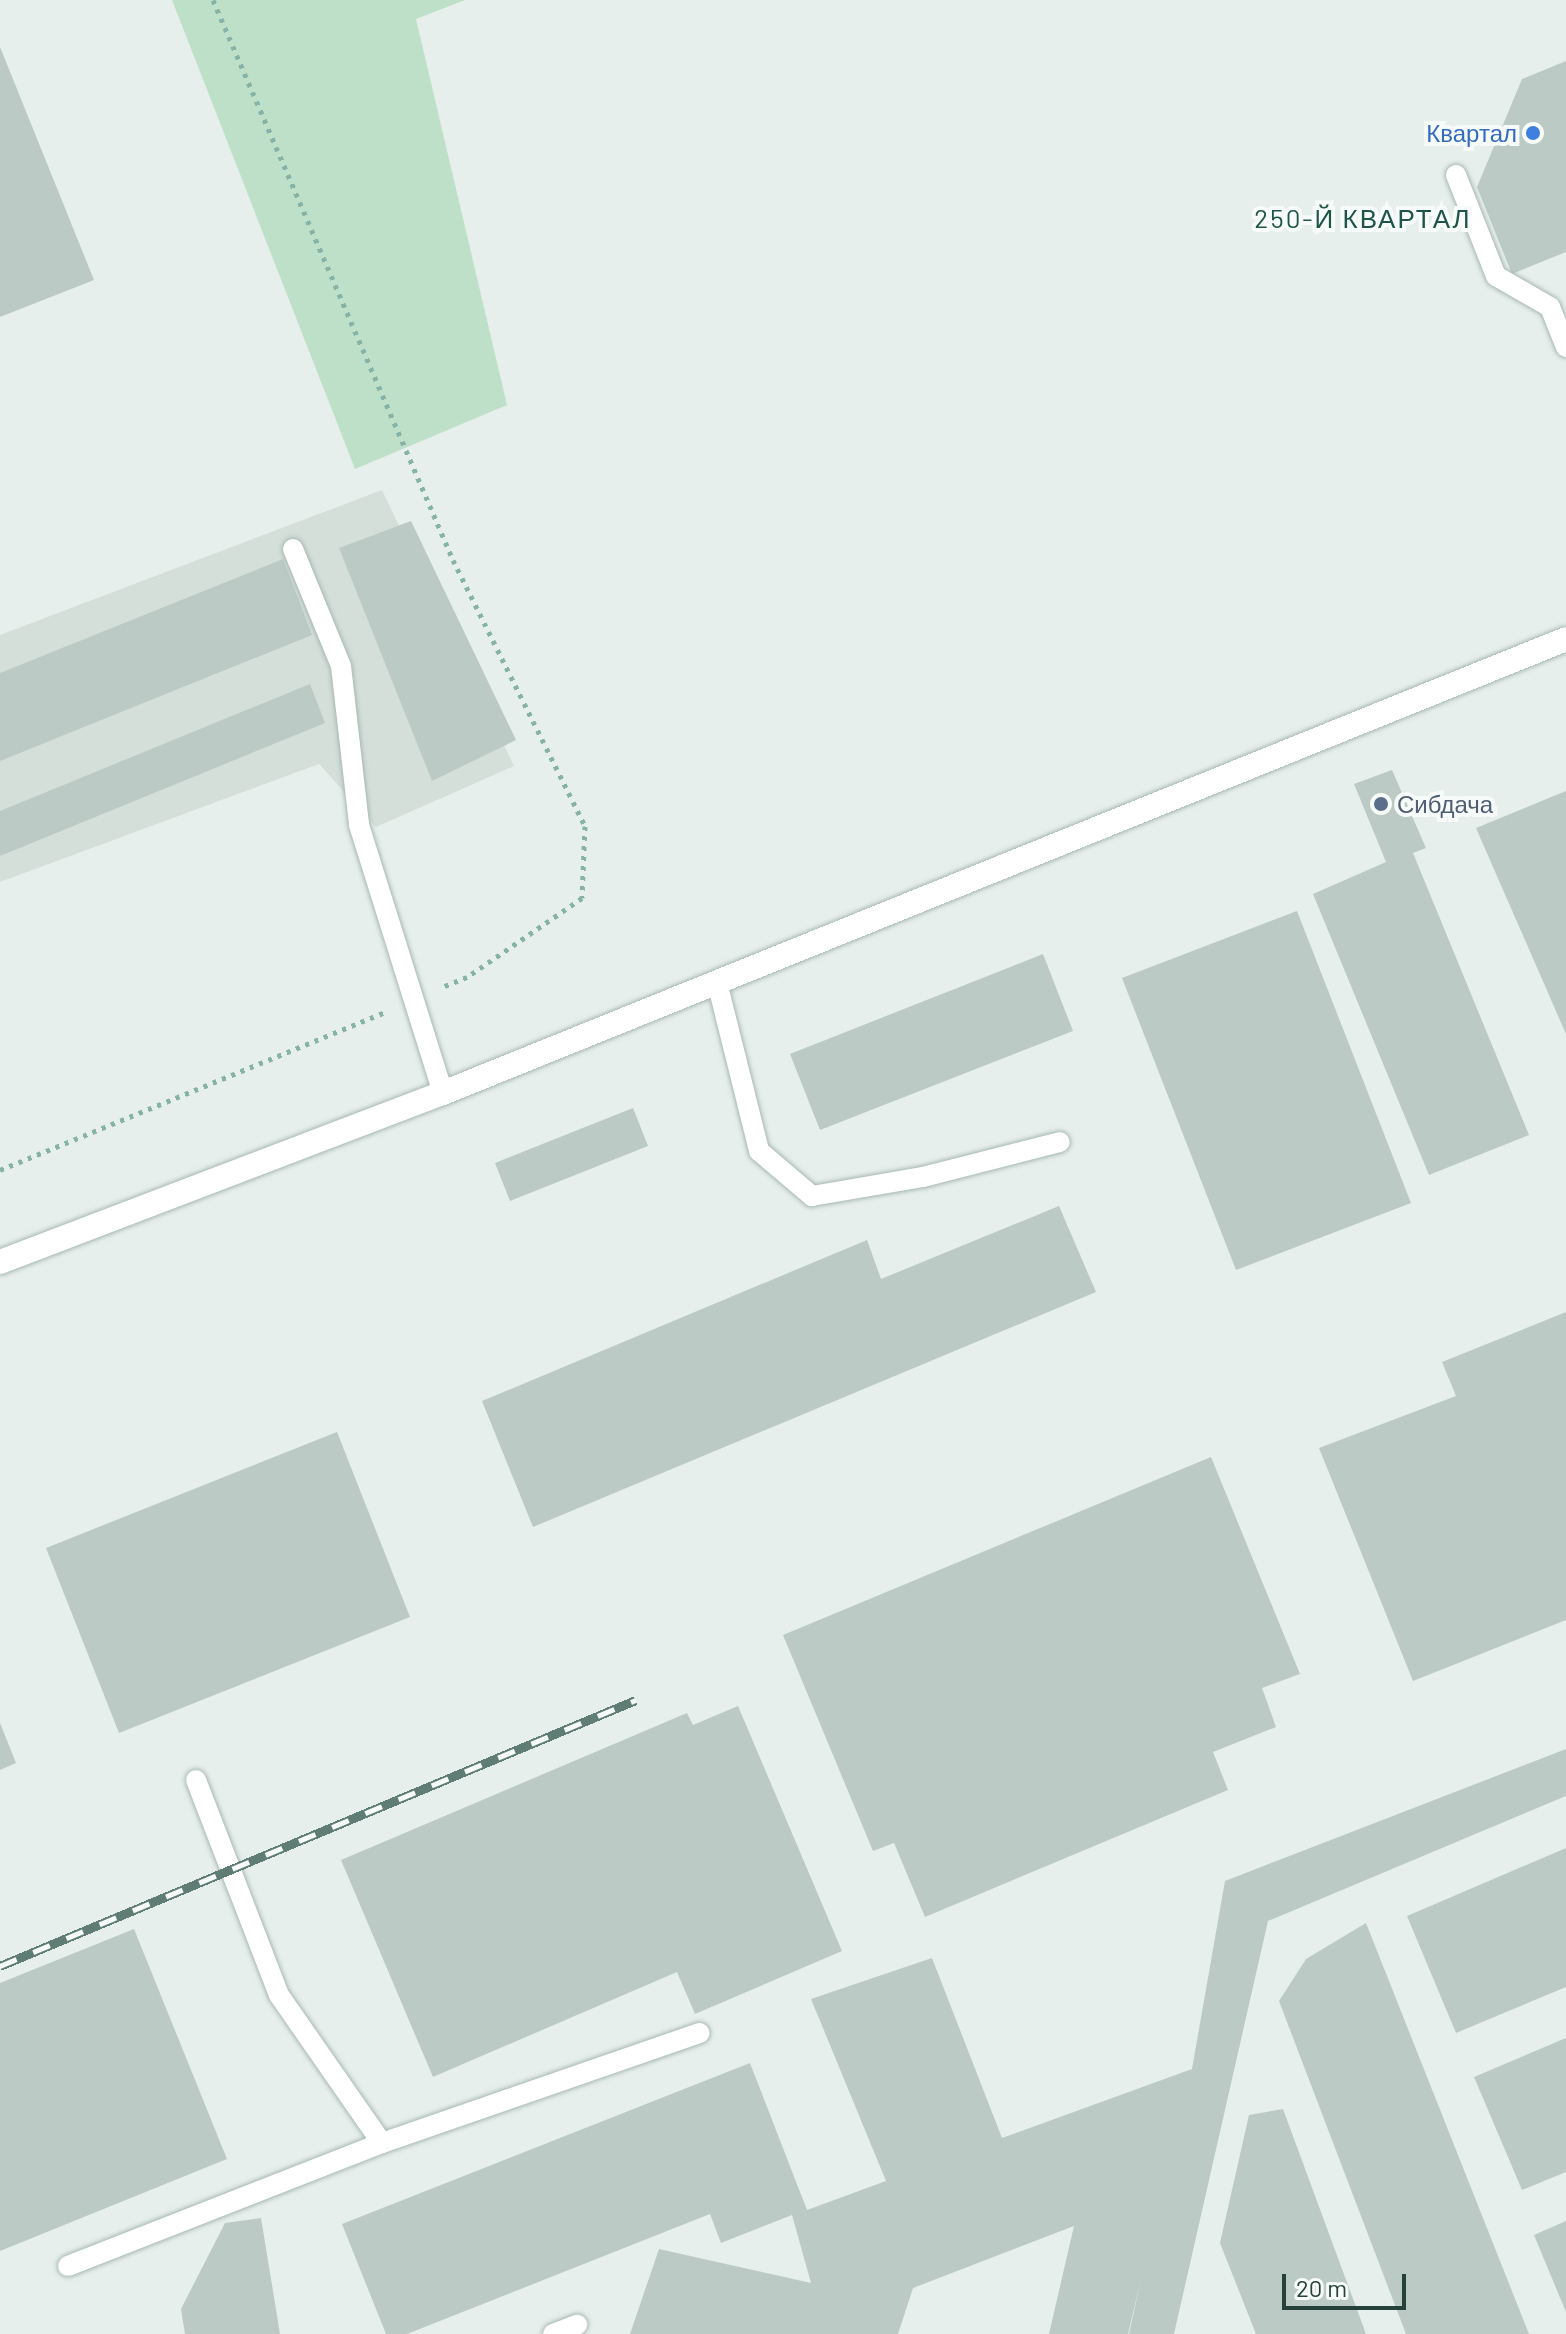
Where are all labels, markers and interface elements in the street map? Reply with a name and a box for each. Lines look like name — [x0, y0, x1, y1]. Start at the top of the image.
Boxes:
place label: Квартал — [1426, 119, 1517, 147]
marker: Квартал — [1524, 124, 1542, 142]
district label: 250-Й КВАРТАЛ — [1254, 202, 1472, 234]
place label: Сибдача — [1397, 790, 1493, 818]
marker: Сибдача — [1372, 795, 1390, 813]
scale bar — [1286, 2258, 1410, 2308]
text: 20 m — [1296, 2273, 1347, 2302]

